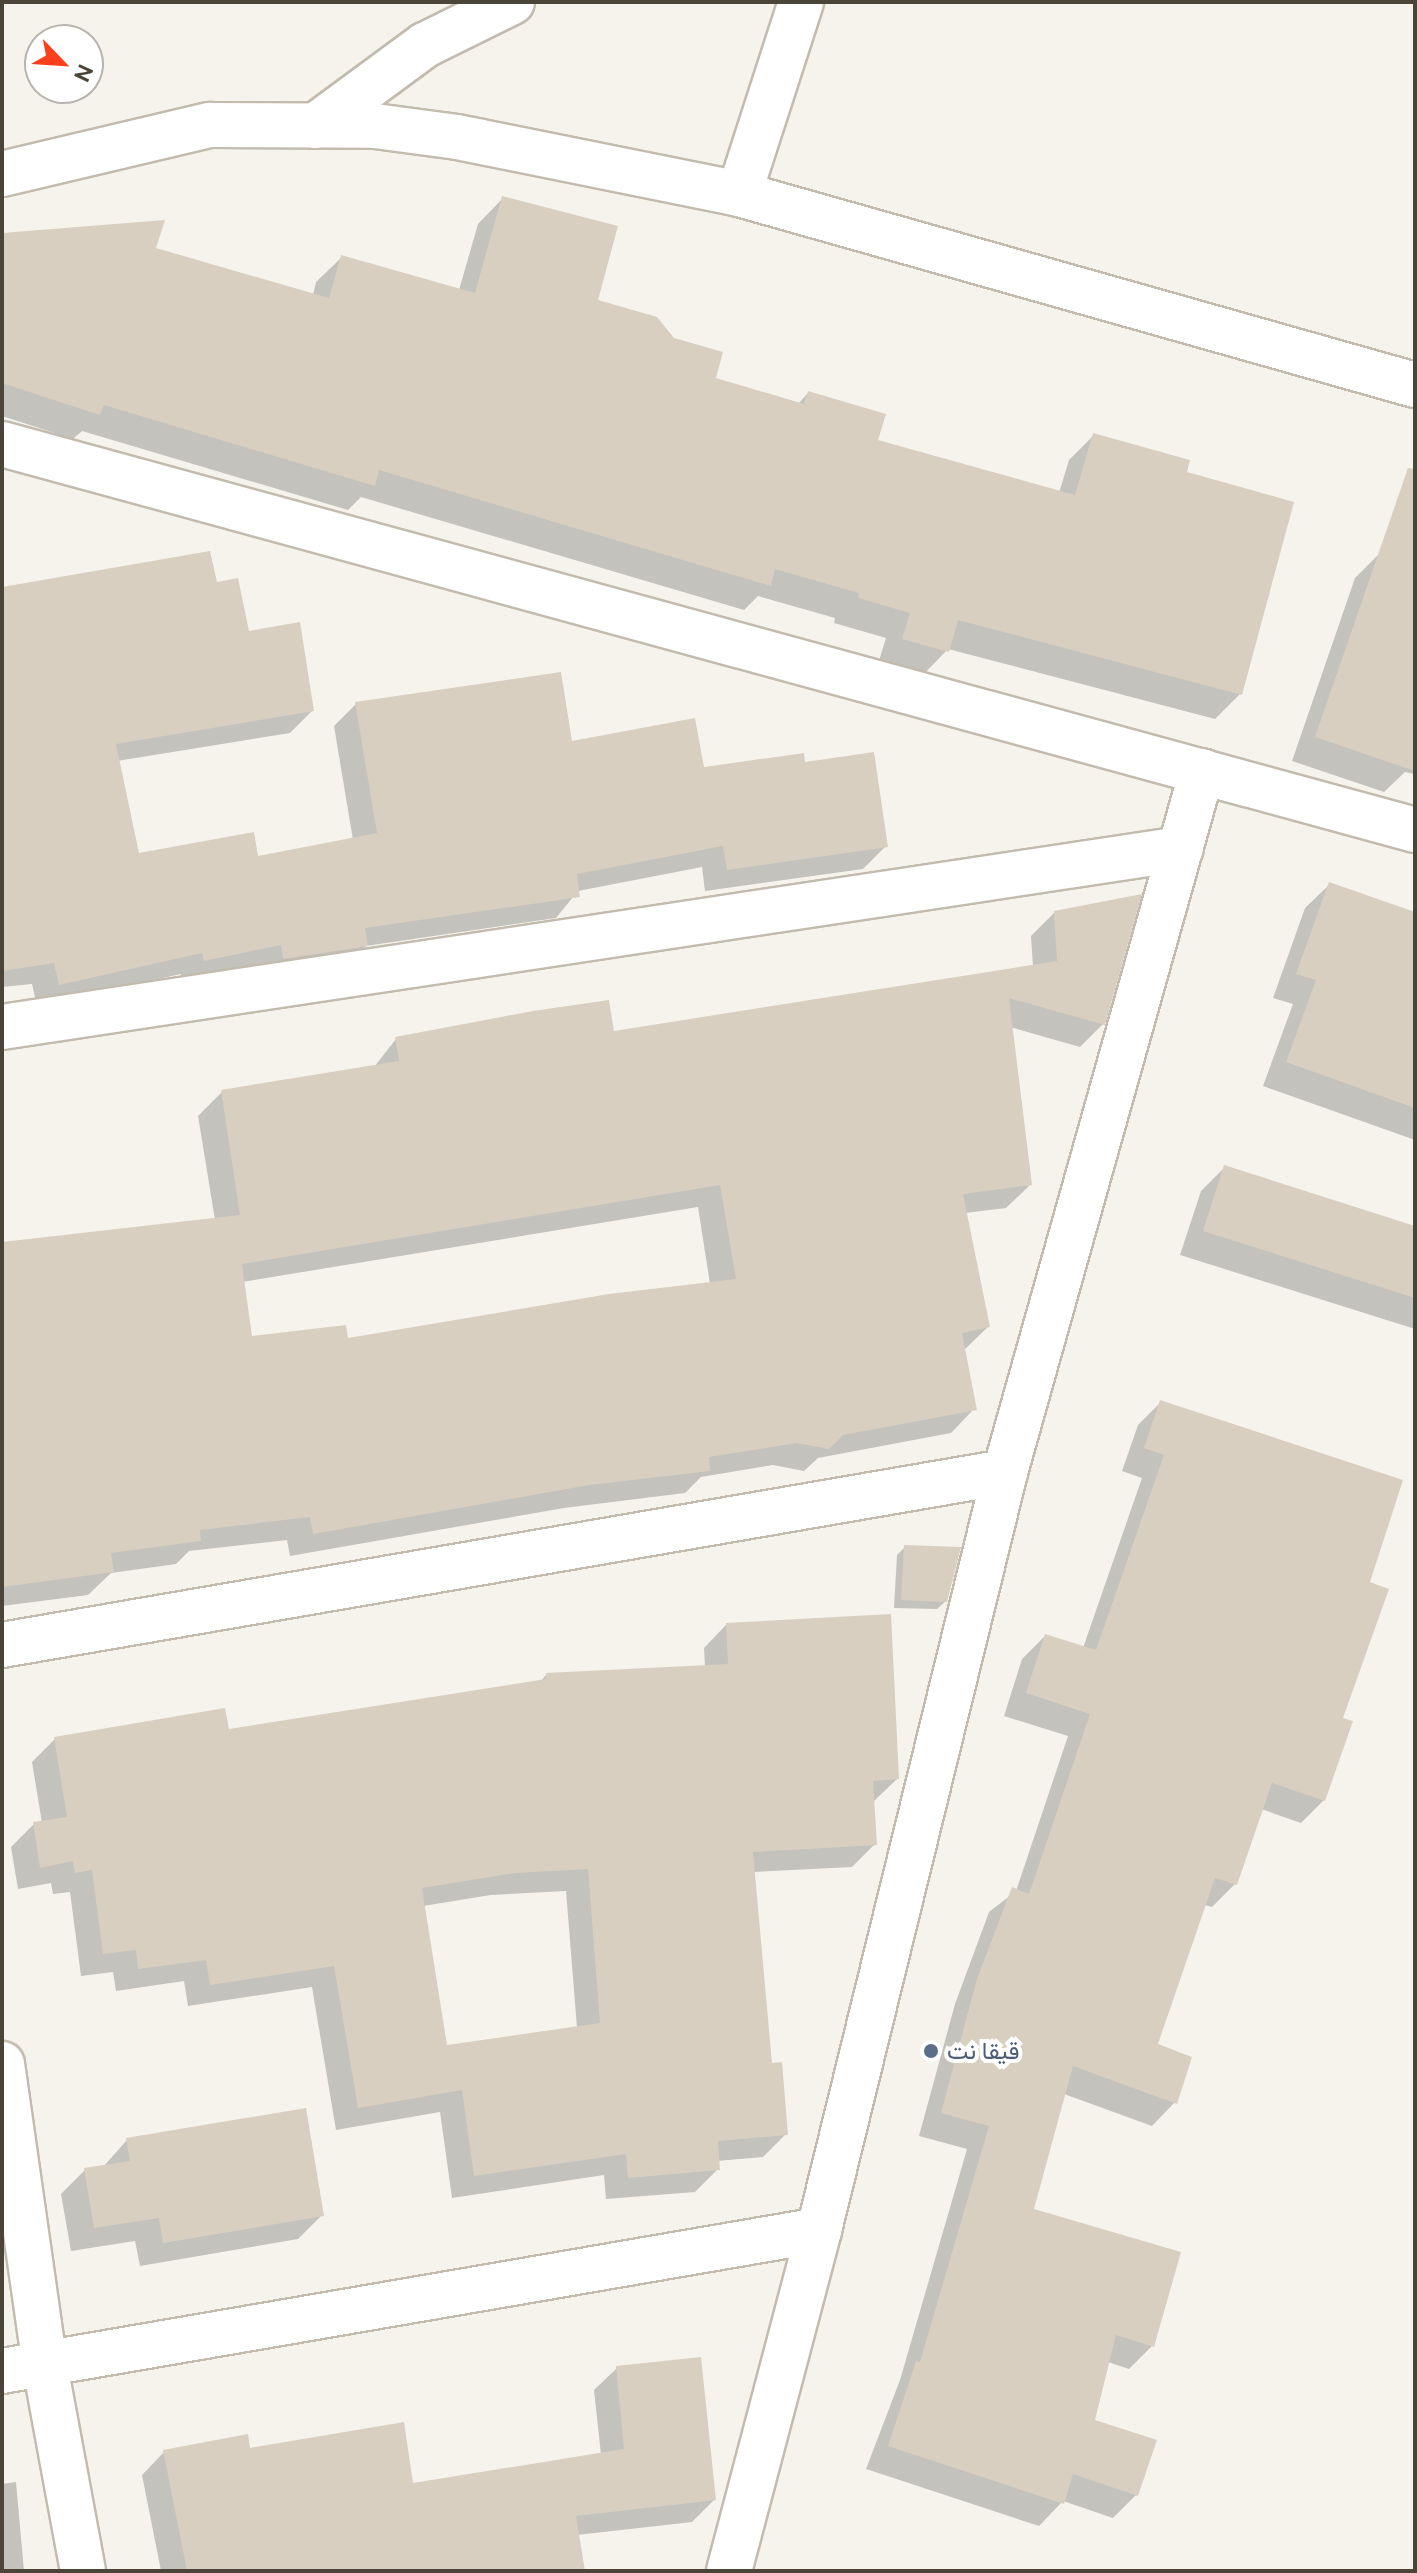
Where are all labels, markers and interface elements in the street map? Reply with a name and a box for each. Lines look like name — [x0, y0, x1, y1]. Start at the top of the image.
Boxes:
north arrow — [24, 24, 104, 104]
text: N — [70, 61, 99, 86]
place label: قيقا نت — [947, 2037, 1020, 2065]
marker: قيقا نت — [922, 2042, 940, 2060]

